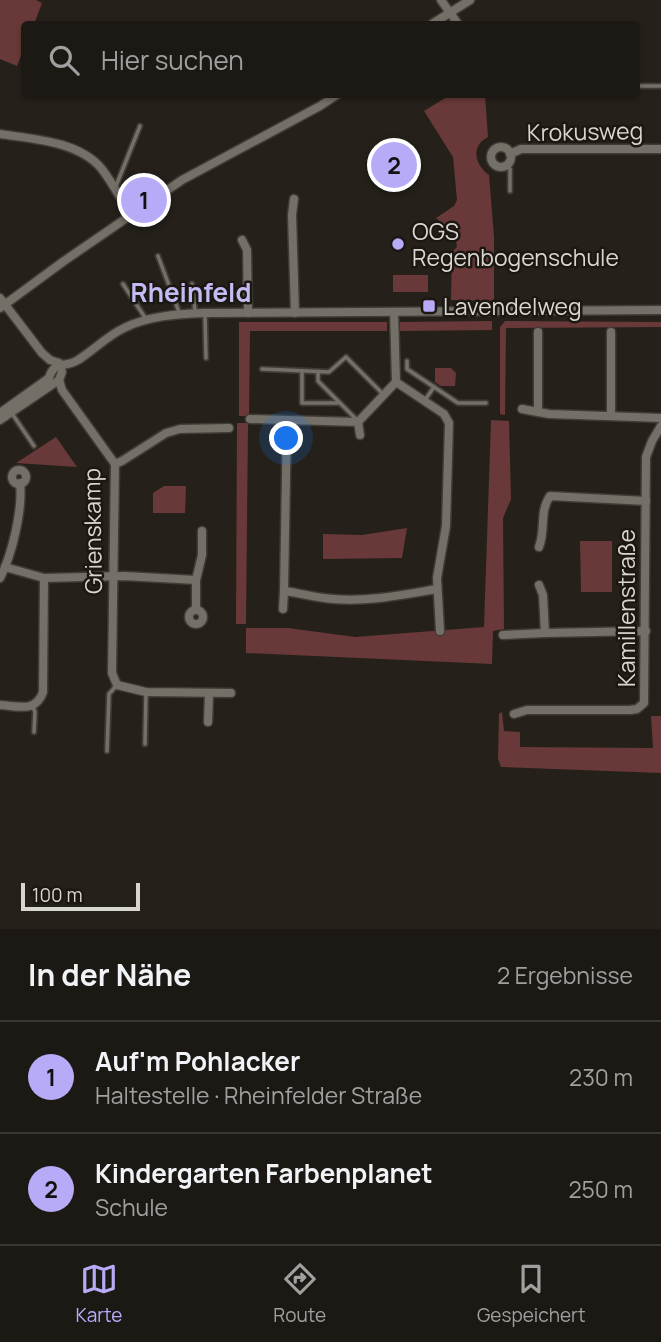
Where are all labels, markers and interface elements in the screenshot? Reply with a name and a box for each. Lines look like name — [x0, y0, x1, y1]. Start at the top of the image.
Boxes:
search box — [21, 21, 640, 98]
icon: search — [45, 41, 83, 79]
text: Hier suchen — [101, 42, 244, 78]
street label: Krokusweg — [527, 114, 643, 148]
pin: 2 — [371, 139, 417, 191]
pin: 1 — [121, 174, 167, 226]
place label: OGS Regenbogenschule — [412, 215, 619, 273]
marker: OGS Regenbogenschule — [390, 236, 406, 252]
district label: Rheinfeld — [131, 274, 251, 310]
place label: Lavendelweg — [443, 290, 582, 322]
marker: Lavendelweg — [421, 298, 437, 314]
your location — [269, 421, 303, 455]
street label: Grienskamp — [75, 468, 109, 594]
street label: Kamillenstraße — [610, 529, 642, 687]
scale bar — [21, 880, 140, 912]
text: 100 m — [32, 882, 83, 908]
text: In der Nähe — [28, 954, 191, 995]
text: 2 Ergebnisse — [497, 959, 633, 991]
text: Auf'm Pohlacker — [95, 1043, 300, 1079]
text: 1 — [46, 1061, 56, 1093]
text: 230 m — [569, 1061, 633, 1093]
text: Haltestelle · Rheinfelder Straße — [95, 1079, 422, 1111]
text: Kindergarten Farbenplanet — [95, 1155, 433, 1191]
text: 2 — [44, 1173, 58, 1205]
text: 250 m — [568, 1173, 633, 1205]
text: Schule — [95, 1191, 168, 1223]
tab: Karte — [75, 1260, 122, 1328]
tab: Route — [273, 1260, 326, 1328]
tab: Gespeichert — [477, 1260, 586, 1328]

